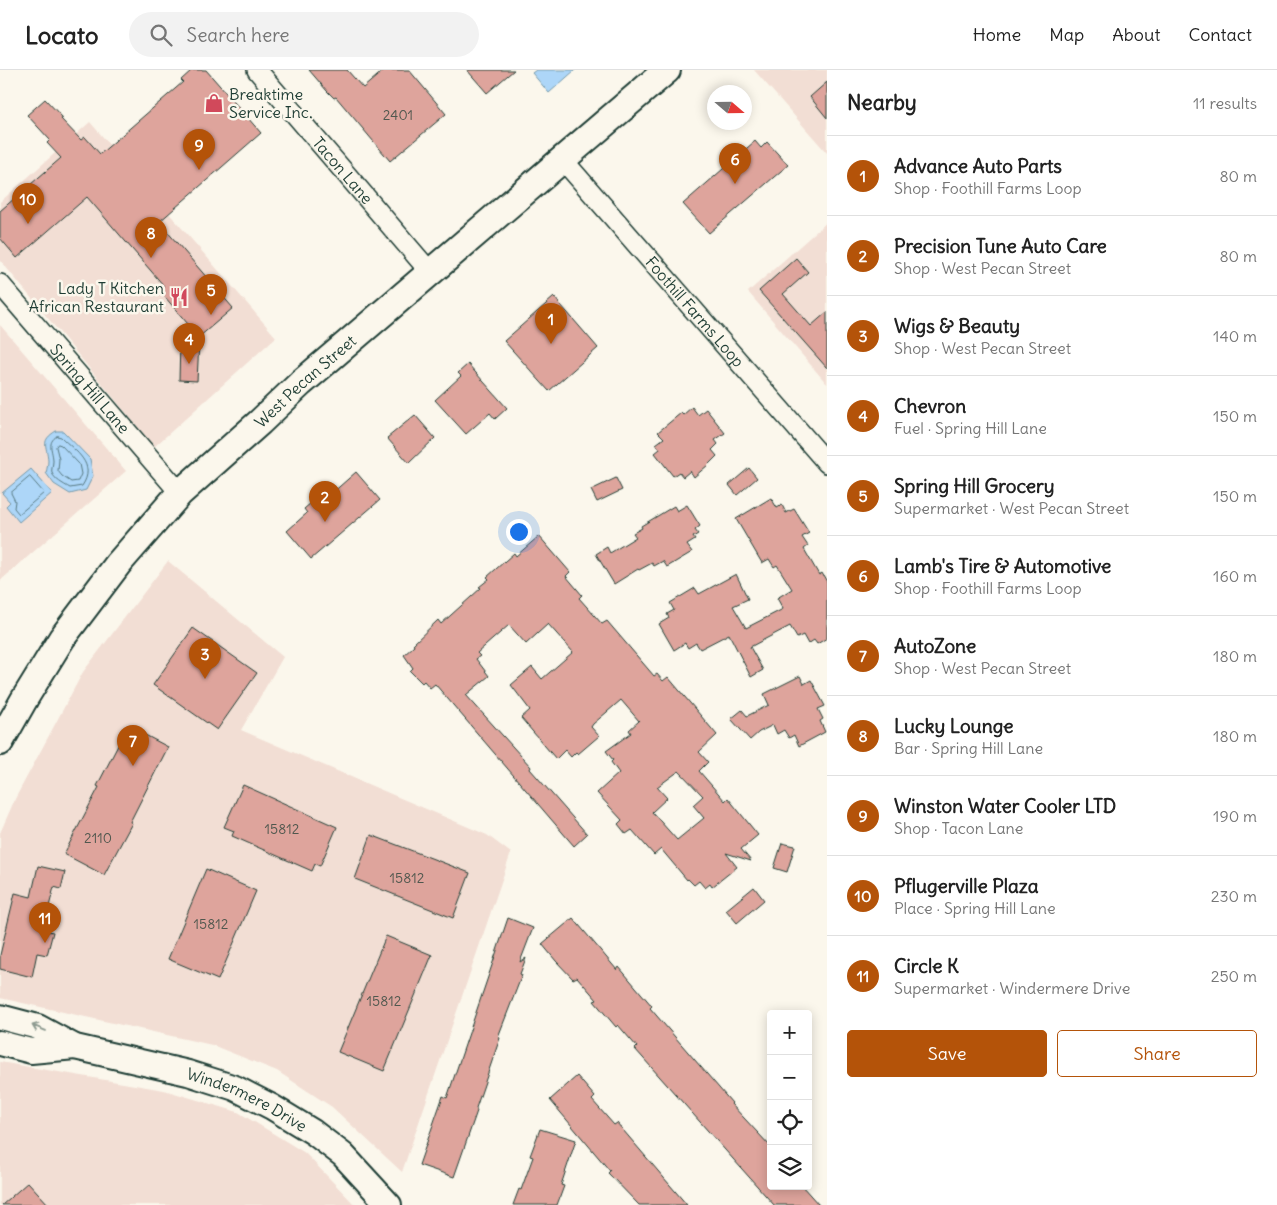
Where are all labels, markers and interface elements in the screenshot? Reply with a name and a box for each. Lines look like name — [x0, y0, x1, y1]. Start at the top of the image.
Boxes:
search box — [129, 12, 479, 57]
text: Locato — [25, 20, 99, 50]
icon: search — [147, 21, 175, 49]
text: Search here — [187, 23, 290, 47]
text: Home — [973, 23, 1021, 46]
text: Map — [1049, 23, 1084, 46]
text: About — [1112, 23, 1160, 46]
text: Contact — [1188, 23, 1252, 46]
place label: Breaktime Service Inc. — [229, 84, 312, 122]
north arrow — [707, 85, 752, 130]
text: Nearby — [847, 89, 917, 116]
shop icon: Breaktime Service Inc. — [203, 92, 225, 114]
text: 11 results — [1193, 93, 1257, 113]
house number: 2401 — [383, 106, 413, 124]
pin: 9 — [183, 129, 215, 170]
street label: Tacon Lane — [309, 133, 377, 208]
pin: 6 — [719, 143, 751, 184]
text: Advance Auto Parts — [894, 154, 1062, 178]
text: 1 — [860, 166, 866, 186]
text: 80 m — [1219, 166, 1257, 186]
text: Shop · Foothill Farms Loop — [894, 178, 1082, 198]
pin: 10 — [12, 183, 44, 224]
pin: 8 — [135, 217, 167, 258]
text: Precision Tune Auto Care — [894, 234, 1107, 258]
text: 2 — [859, 246, 867, 266]
text: 80 m — [1219, 246, 1257, 266]
street label: Foothill Farms Loop — [641, 252, 749, 371]
text: Shop · West Pecan Street — [894, 258, 1071, 278]
pin: 5 — [195, 274, 227, 315]
place label: Lady T Kitchen African Restaurant — [29, 278, 165, 316]
restaurant icon: Lady T Kitchen African Restaurant — [168, 286, 190, 308]
pin: 1 — [535, 303, 567, 344]
text: Wigs & Beauty — [894, 314, 1020, 338]
pin: 4 — [173, 323, 205, 364]
text: 3 — [858, 326, 868, 346]
text: 140 m — [1213, 326, 1257, 346]
street label: West Pecan Street — [250, 330, 361, 432]
text: Shop · West Pecan Street — [894, 338, 1071, 358]
street label: Spring Hill Lane — [46, 340, 134, 437]
text: Chevron — [894, 394, 966, 418]
text: 4 — [858, 406, 868, 426]
text: 150 m — [1213, 406, 1257, 426]
text: Fuel · Spring Hill Lane — [894, 418, 1047, 438]
text: Spring Hill Grocery — [894, 474, 1055, 498]
pin: 2 — [309, 481, 341, 522]
text: 5 — [858, 486, 868, 506]
text: 150 m — [1213, 486, 1257, 506]
text: Supermarket · West Pecan Street — [894, 498, 1129, 518]
your location — [506, 519, 532, 545]
text: Lamb's Tire & Automotive — [894, 554, 1111, 578]
text: 6 — [858, 566, 868, 586]
text: 160 m — [1213, 566, 1257, 586]
text: Shop · Foothill Farms Loop — [894, 578, 1082, 598]
text: AutoZone — [894, 634, 976, 658]
pin: 3 — [189, 638, 221, 679]
text: 7 — [859, 646, 867, 666]
text: 180 m — [1213, 646, 1257, 666]
text: Shop · West Pecan Street — [894, 658, 1071, 678]
text: Lucky Lounge — [894, 714, 1014, 738]
pin: 7 — [117, 725, 149, 766]
text: 8 — [858, 726, 868, 746]
text: 180 m — [1213, 726, 1257, 746]
text: Bar · Spring Hill Lane — [894, 738, 1043, 758]
text: Winston Water Cooler LTD — [894, 794, 1116, 818]
text: 9 — [858, 806, 868, 826]
text: 190 m — [1213, 806, 1257, 826]
text: Shop · Tacon Lane — [894, 818, 1023, 838]
house number: 15812 — [265, 820, 300, 838]
house number: 2110 — [84, 829, 112, 847]
house number: 15812 — [390, 869, 425, 887]
text: Pflugerville Plaza — [894, 874, 1039, 898]
text: 10 — [855, 886, 871, 906]
text: 230 m — [1211, 886, 1257, 906]
text: Place · Spring Hill Lane — [894, 898, 1056, 918]
pin: 11 — [29, 902, 61, 943]
house number: 15812 — [194, 915, 229, 933]
text: Circle K — [894, 954, 959, 978]
text: 11 — [857, 966, 869, 986]
text: 250 m — [1211, 966, 1257, 986]
text: Supermarket · Windermere Drive — [894, 978, 1130, 998]
house number: 15812 — [367, 992, 402, 1010]
map controls — [767, 1010, 812, 1190]
button: + — [767, 1010, 812, 1055]
one-way arrow — [32, 1023, 47, 1033]
button: Save — [847, 1030, 1047, 1077]
button: Share — [1057, 1030, 1257, 1077]
button: − — [767, 1055, 812, 1100]
street label: Windermere Drive — [184, 1063, 311, 1136]
button: locate — [767, 1100, 812, 1145]
button: layers — [767, 1145, 812, 1190]

